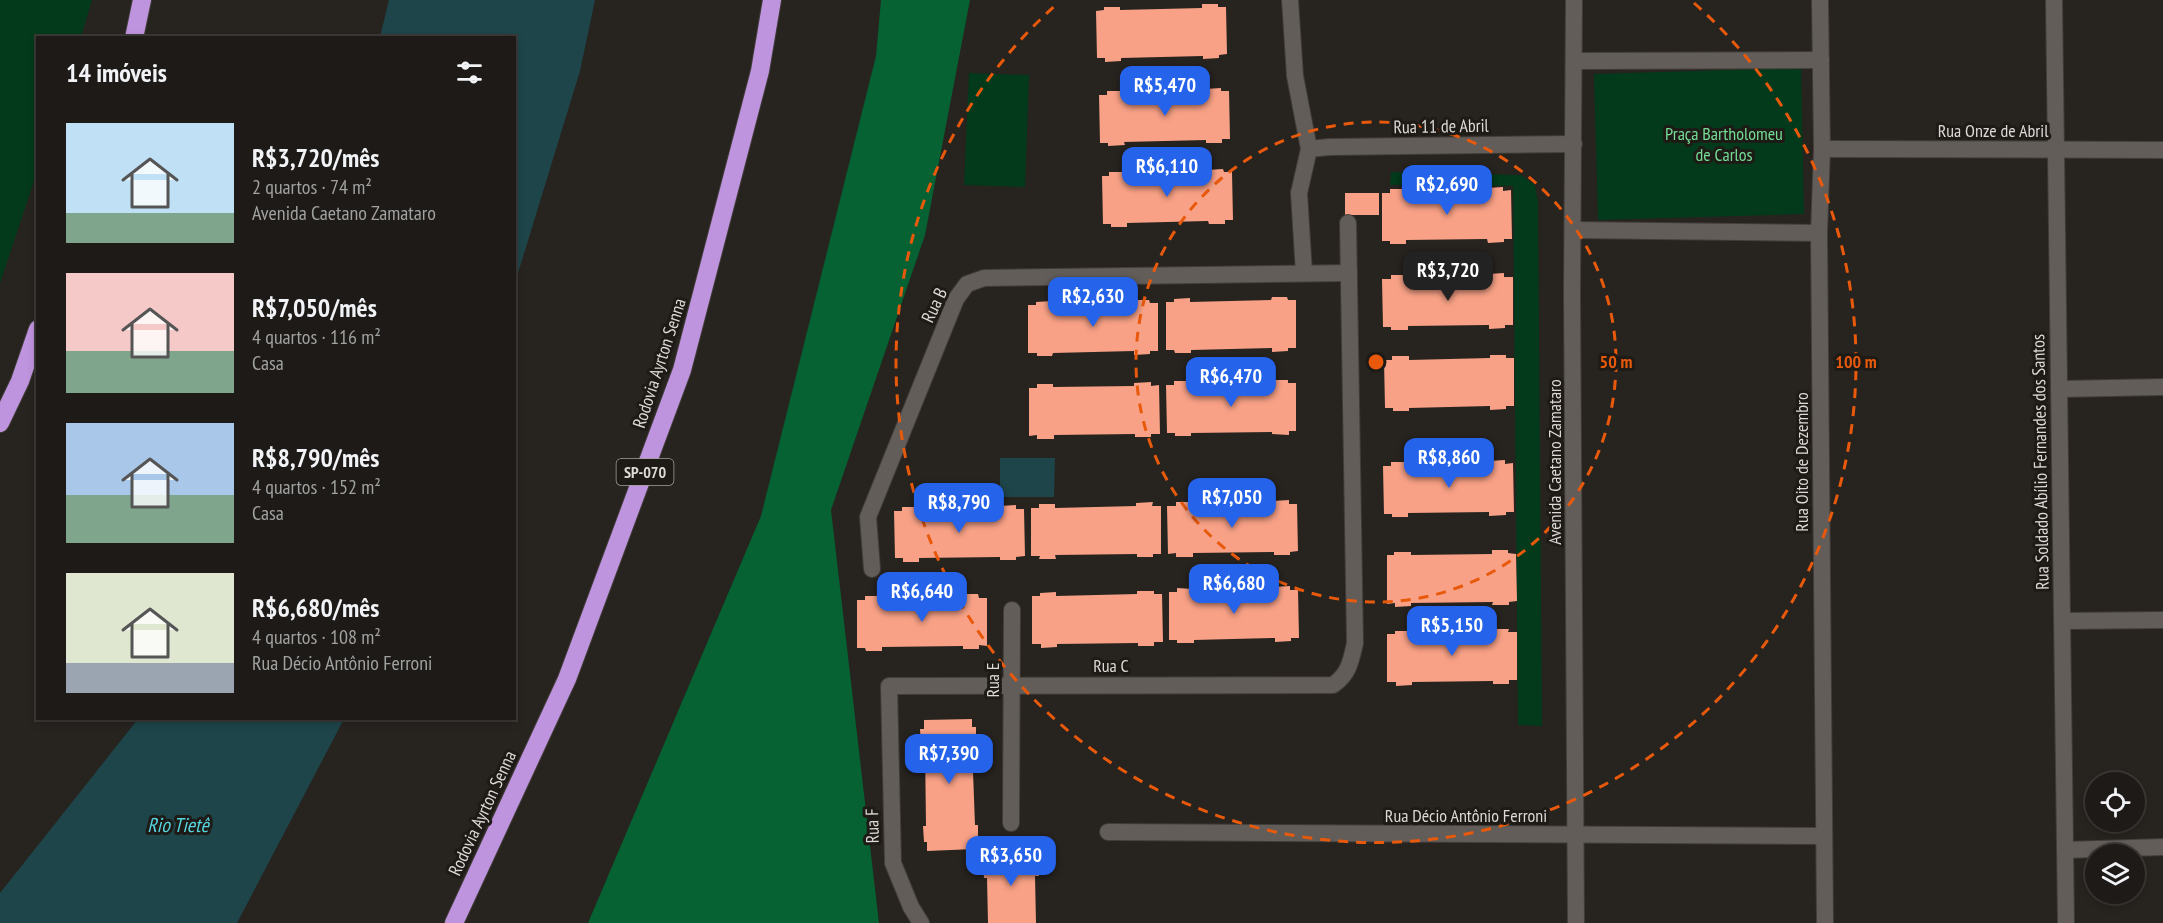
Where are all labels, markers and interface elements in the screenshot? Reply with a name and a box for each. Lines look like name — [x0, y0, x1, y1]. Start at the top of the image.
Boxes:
text: 14 imóveis — [66, 56, 167, 89]
icon: filters — [453, 56, 486, 89]
pin: R$5,470 — [1110, 66, 1220, 117]
text: R$5,470 — [1134, 72, 1196, 98]
street label: Rua 11 de Abril — [1393, 114, 1490, 138]
street label: Rua Onze de Abril — [1938, 119, 2049, 142]
park label: Praça Bartholomeu de Carlos — [1665, 122, 1783, 166]
text: R$3,720/mês — [252, 141, 379, 174]
icon: home — [114, 147, 186, 219]
pin: R$6,110 — [1112, 147, 1222, 198]
text: R$6,110 — [1136, 153, 1198, 179]
pin: R$2,690 — [1392, 165, 1502, 216]
text: R$2,690 — [1416, 171, 1478, 197]
text: 2 quartos · 74 m² — [252, 174, 372, 200]
text: Avenida Caetano Zamataro — [252, 200, 436, 226]
pin: R$3,720 — [1393, 251, 1503, 302]
text: R$3,720 — [1417, 257, 1479, 283]
pin: R$2,630 — [1038, 277, 1148, 328]
text: R$2,630 — [1062, 283, 1124, 309]
street label: Rua B — [916, 284, 952, 326]
text: R$7,050/mês — [252, 291, 377, 324]
street label: Rodovia Ayrton Senna — [627, 295, 691, 431]
icon: home — [114, 297, 186, 369]
text: 4 quartos · 116 m² — [252, 324, 381, 350]
street label: Rua Soldado Abílio Fernandes dos Santos — [2026, 334, 2054, 590]
text: Casa — [252, 350, 284, 376]
text: 50 m — [1600, 350, 1632, 373]
text: 100 m — [1835, 350, 1877, 373]
centre of rings — [1366, 352, 1386, 372]
pin: R$6,470 — [1176, 357, 1286, 408]
text: R$6,470 — [1200, 363, 1262, 389]
street label: Avenida Caetano Zamataro — [1543, 379, 1566, 545]
street label: Rua Oito de Dezembro — [1790, 392, 1813, 532]
pin: R$8,860 — [1394, 438, 1504, 489]
text: R$8,790/mês — [252, 441, 379, 474]
text: R$8,860 — [1418, 444, 1480, 470]
icon: home — [114, 447, 186, 519]
road number: SP-070 — [616, 459, 674, 485]
text: 4 quartos · 152 m² — [252, 474, 381, 500]
pin: R$7,050 — [1177, 478, 1287, 529]
pin: R$8,790 — [904, 483, 1014, 534]
text: R$7,050 — [1202, 484, 1262, 510]
text: R$8,790 — [928, 489, 990, 515]
text: Casa — [252, 500, 284, 526]
pin: R$6,680 — [1179, 564, 1289, 615]
text: R$6,680 — [1203, 570, 1265, 596]
pin: R$6,640 — [867, 572, 977, 623]
text: R$6,640 — [891, 578, 953, 604]
text: R$6,680/mês — [252, 591, 379, 624]
icon: home — [114, 597, 186, 669]
pin: R$5,150 — [1397, 606, 1507, 657]
text: R$5,150 — [1421, 612, 1483, 638]
text: 4 quartos · 108 m² — [252, 624, 381, 650]
text: Rua Décio Antônio Ferroni — [252, 650, 432, 676]
street label: Rua C — [1093, 654, 1129, 677]
street label: Rua E — [981, 662, 1004, 698]
pin: R$7,390 — [894, 734, 1004, 785]
text: R$7,390 — [919, 740, 979, 766]
street label: Rodovia Ayrton Senna — [443, 747, 521, 879]
map controls — [2085, 772, 2145, 904]
button: locate — [2085, 772, 2145, 832]
street label: Rua Décio Antônio Ferroni — [1385, 804, 1547, 827]
street label: Rua F — [860, 808, 884, 844]
water label: Rio Tietê — [147, 812, 210, 838]
pin: R$3,650 — [956, 836, 1066, 887]
text: R$3,650 — [980, 842, 1042, 868]
button: layers — [2085, 844, 2145, 904]

